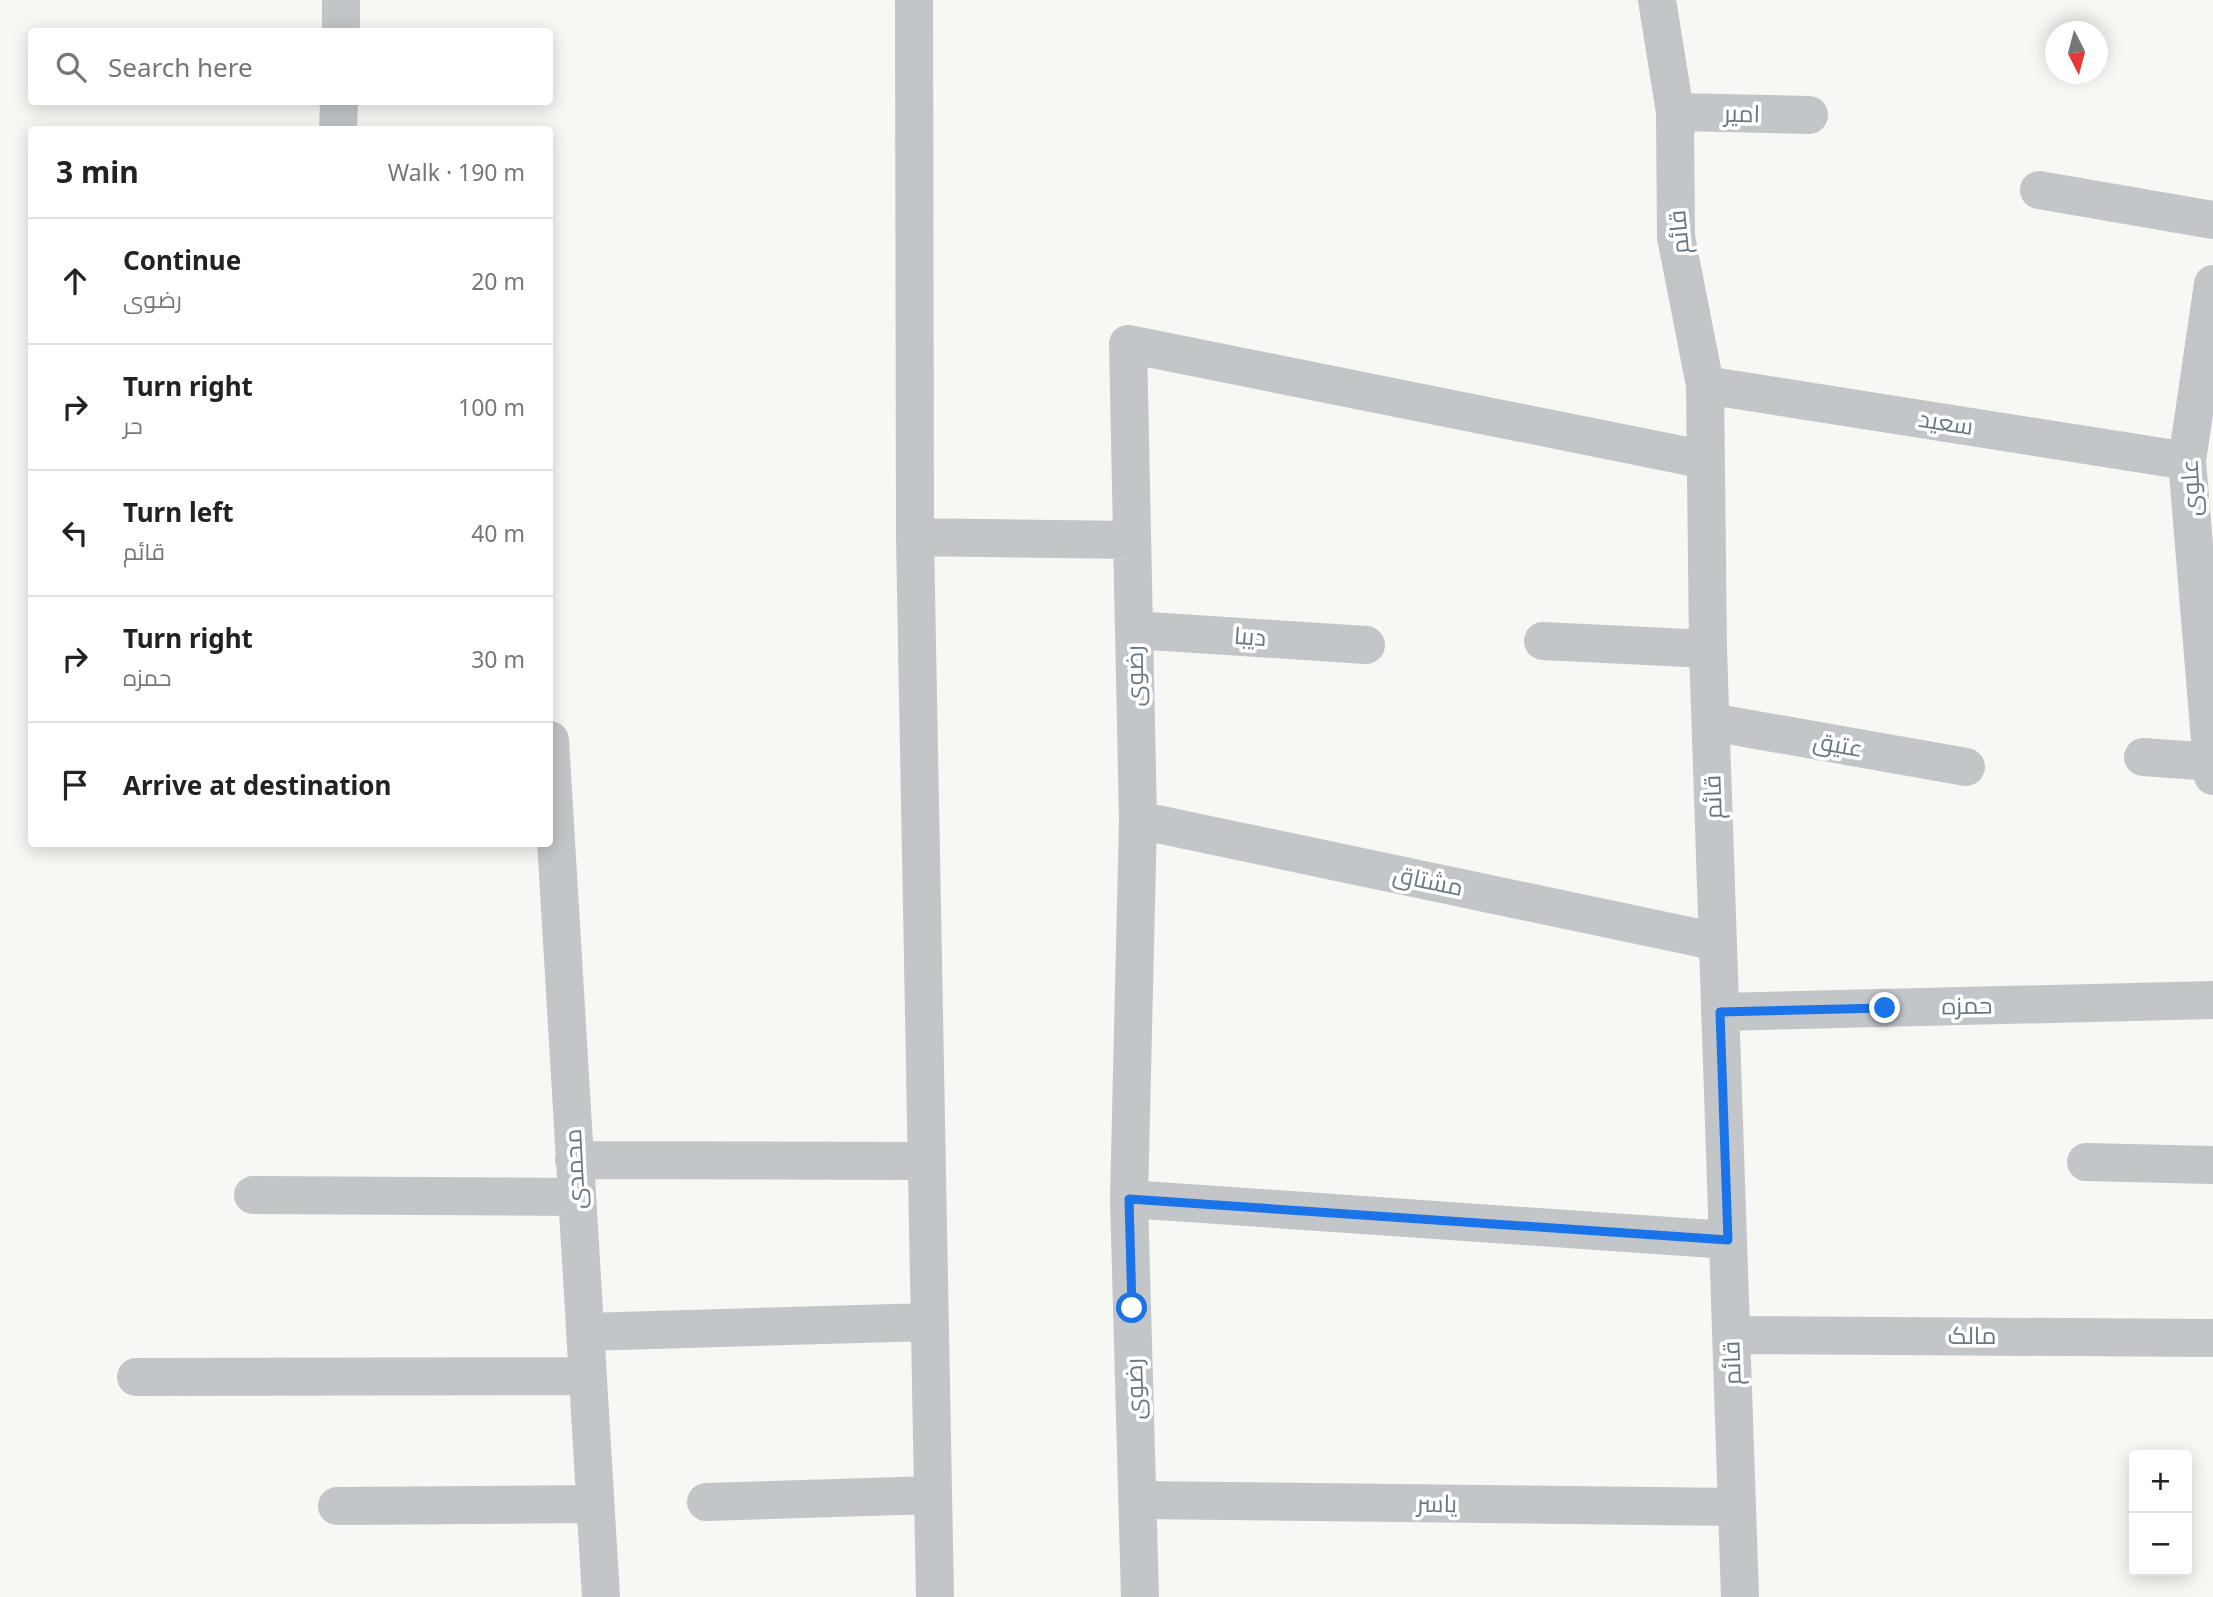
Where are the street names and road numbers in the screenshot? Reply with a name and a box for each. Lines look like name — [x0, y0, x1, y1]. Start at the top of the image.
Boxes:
street label: امیر — [1722, 96, 1760, 129]
street label: قائم — [1659, 209, 1697, 255]
street label: سعید — [1916, 401, 1976, 442]
street label: علوی — [2172, 459, 2207, 517]
street label: دیبا — [1233, 618, 1267, 653]
street label: رضوی — [1116, 645, 1151, 707]
street label: عتیق — [1811, 723, 1866, 764]
street label: قائم — [1694, 775, 1730, 820]
street label: مشتاق — [1390, 856, 1466, 903]
street label: حمزه — [1941, 988, 1993, 1021]
street label: محمدی — [555, 1128, 592, 1210]
street label: مالک — [1948, 1318, 1996, 1351]
street label: قائم — [1713, 1341, 1749, 1386]
street label: رضوی — [1116, 1358, 1151, 1420]
street label: یاسر — [1415, 1486, 1458, 1519]

